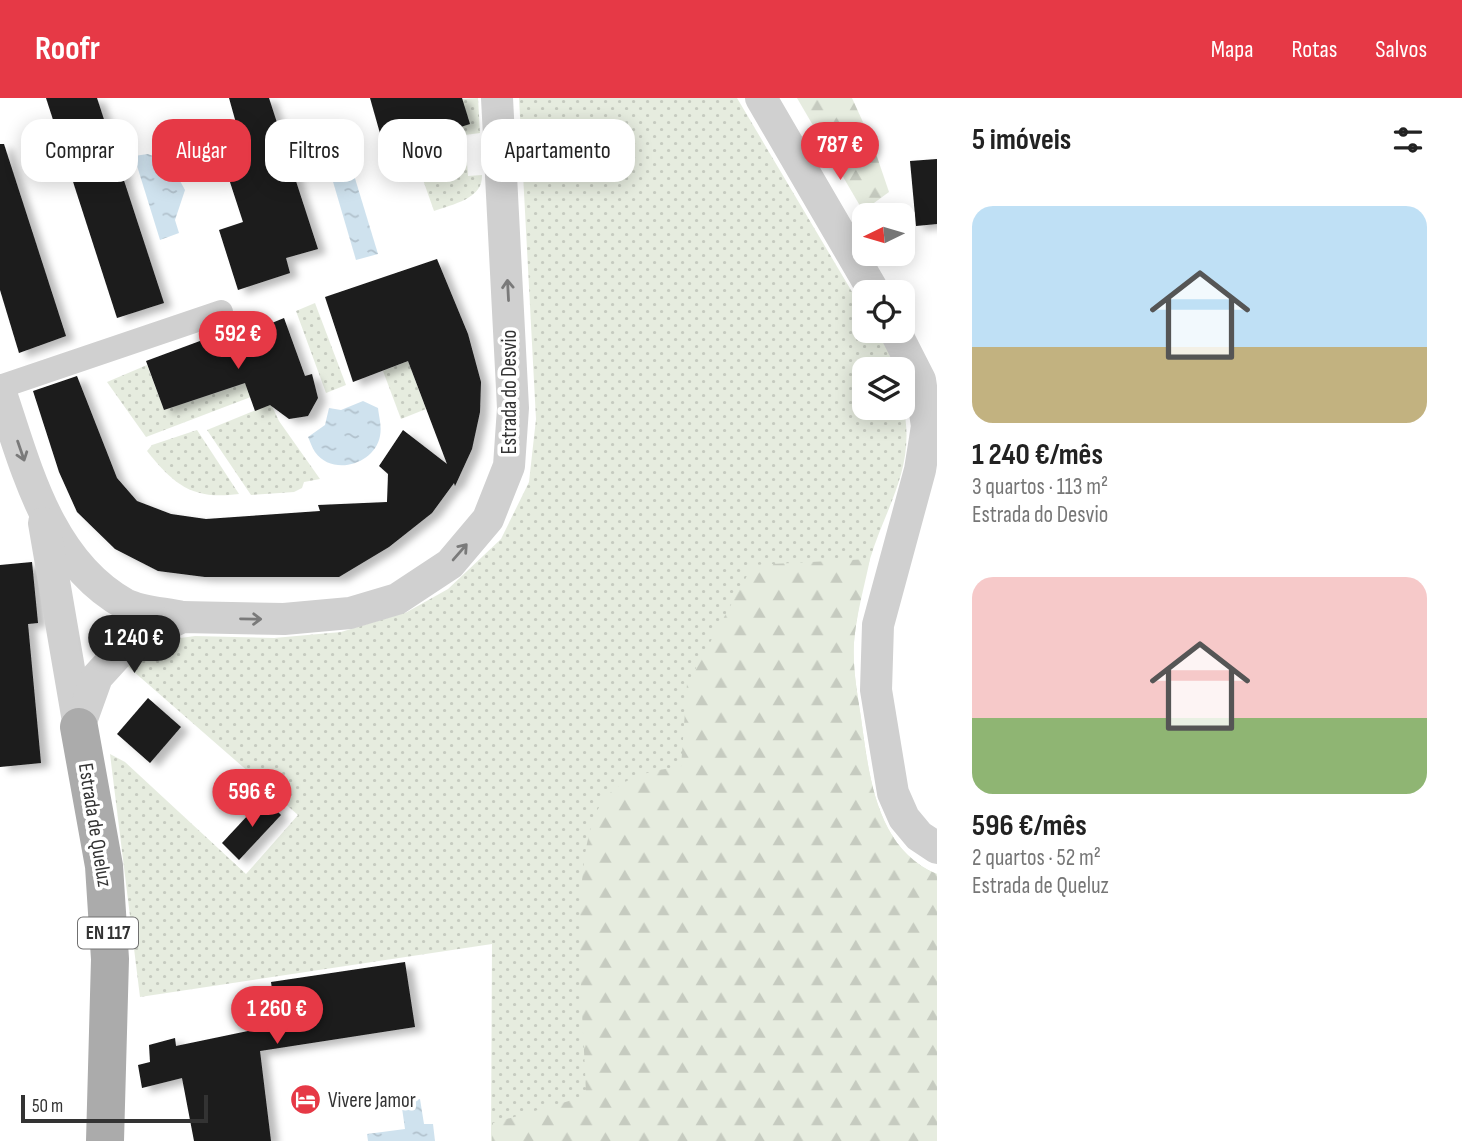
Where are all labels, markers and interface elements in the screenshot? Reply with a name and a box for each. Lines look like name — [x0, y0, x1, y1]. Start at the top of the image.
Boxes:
text: Roofr — [35, 29, 100, 69]
text: Mapa — [1211, 35, 1254, 64]
text: Rotas — [1292, 35, 1337, 64]
text: Salvos — [1375, 35, 1427, 64]
chip: Comprar — [21, 119, 138, 182]
chip: Alugar — [152, 119, 251, 182]
chip: Filtros — [265, 119, 364, 182]
chip: Novo — [378, 119, 467, 182]
chip: Apartamento — [481, 119, 635, 182]
icon: filters — [1389, 121, 1427, 159]
pin: 787 € — [791, 122, 889, 182]
text: 5 imóveis — [972, 122, 1071, 158]
text: 787 € — [817, 131, 863, 159]
north arrow — [852, 203, 915, 266]
map controls — [852, 203, 915, 420]
icon: home — [1137, 252, 1263, 378]
one-way arrow — [501, 279, 514, 302]
button: locate — [852, 280, 915, 343]
pin: 592 € — [189, 312, 287, 371]
text: 592 € — [215, 320, 261, 348]
street label: Estrada do Desvio — [497, 330, 522, 454]
button: layers — [852, 357, 915, 420]
text: 1 240 €/mês — [972, 437, 1103, 473]
one-way arrow — [16, 439, 28, 461]
text: 3 quartos · 113 m² — [972, 473, 1108, 501]
text: Estrada do Desvio — [972, 501, 1108, 529]
one-way arrow — [452, 543, 468, 561]
one-way arrow — [239, 612, 262, 625]
pin: 1 240 € — [69, 616, 199, 675]
icon: home — [1137, 623, 1263, 749]
text: 1 240 € — [104, 624, 164, 652]
street label: Estrada de Queluz — [73, 761, 117, 889]
pin: 596 € — [203, 770, 301, 829]
text: 596 € — [228, 778, 276, 806]
text: 596 €/mês — [972, 808, 1087, 844]
text: 2 quartos · 52 m² — [972, 844, 1101, 872]
text: Estrada de Queluz — [972, 872, 1109, 900]
road number: EN 117 — [78, 918, 138, 948]
pin: 1 260 € — [212, 986, 342, 1046]
text: 1 260 € — [247, 995, 307, 1023]
hotel icon: Vivere Jamor — [288, 1083, 322, 1117]
place label: Vivere Jamor — [328, 1088, 416, 1113]
scale bar — [21, 1092, 208, 1124]
text: 50 m — [32, 1095, 63, 1118]

